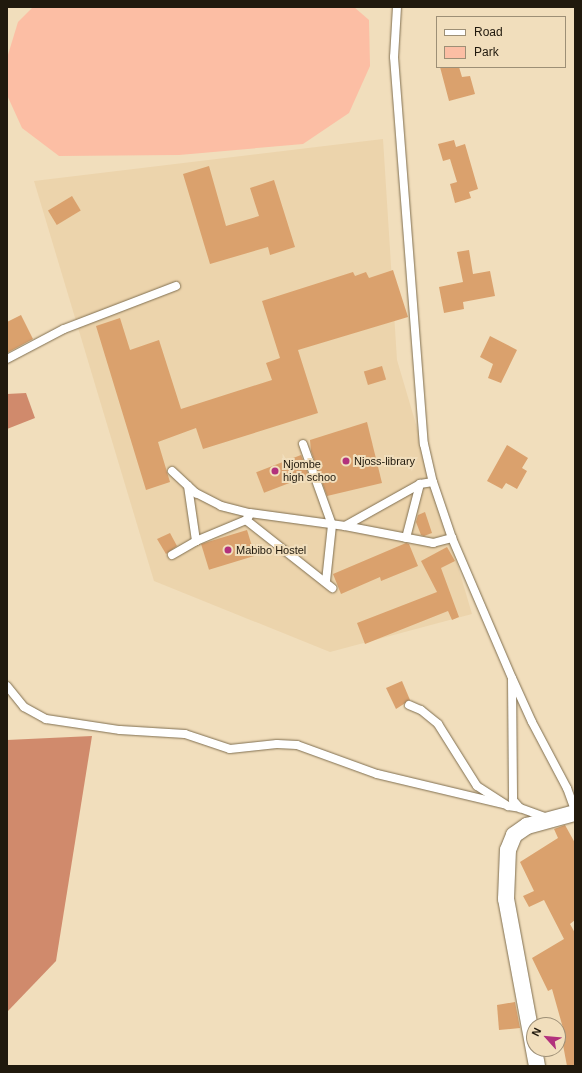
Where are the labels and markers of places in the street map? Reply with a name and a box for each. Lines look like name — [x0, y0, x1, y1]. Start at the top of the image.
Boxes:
place label: Njoss-library — [354, 454, 415, 468]
marker: Njoss-library — [341, 456, 351, 466]
place label: Njombe high schoo — [283, 458, 336, 484]
marker: Njombe high schoo — [270, 466, 280, 476]
place label: Mabibo Hostel — [236, 543, 306, 557]
marker: Mabibo Hostel — [223, 545, 233, 555]

